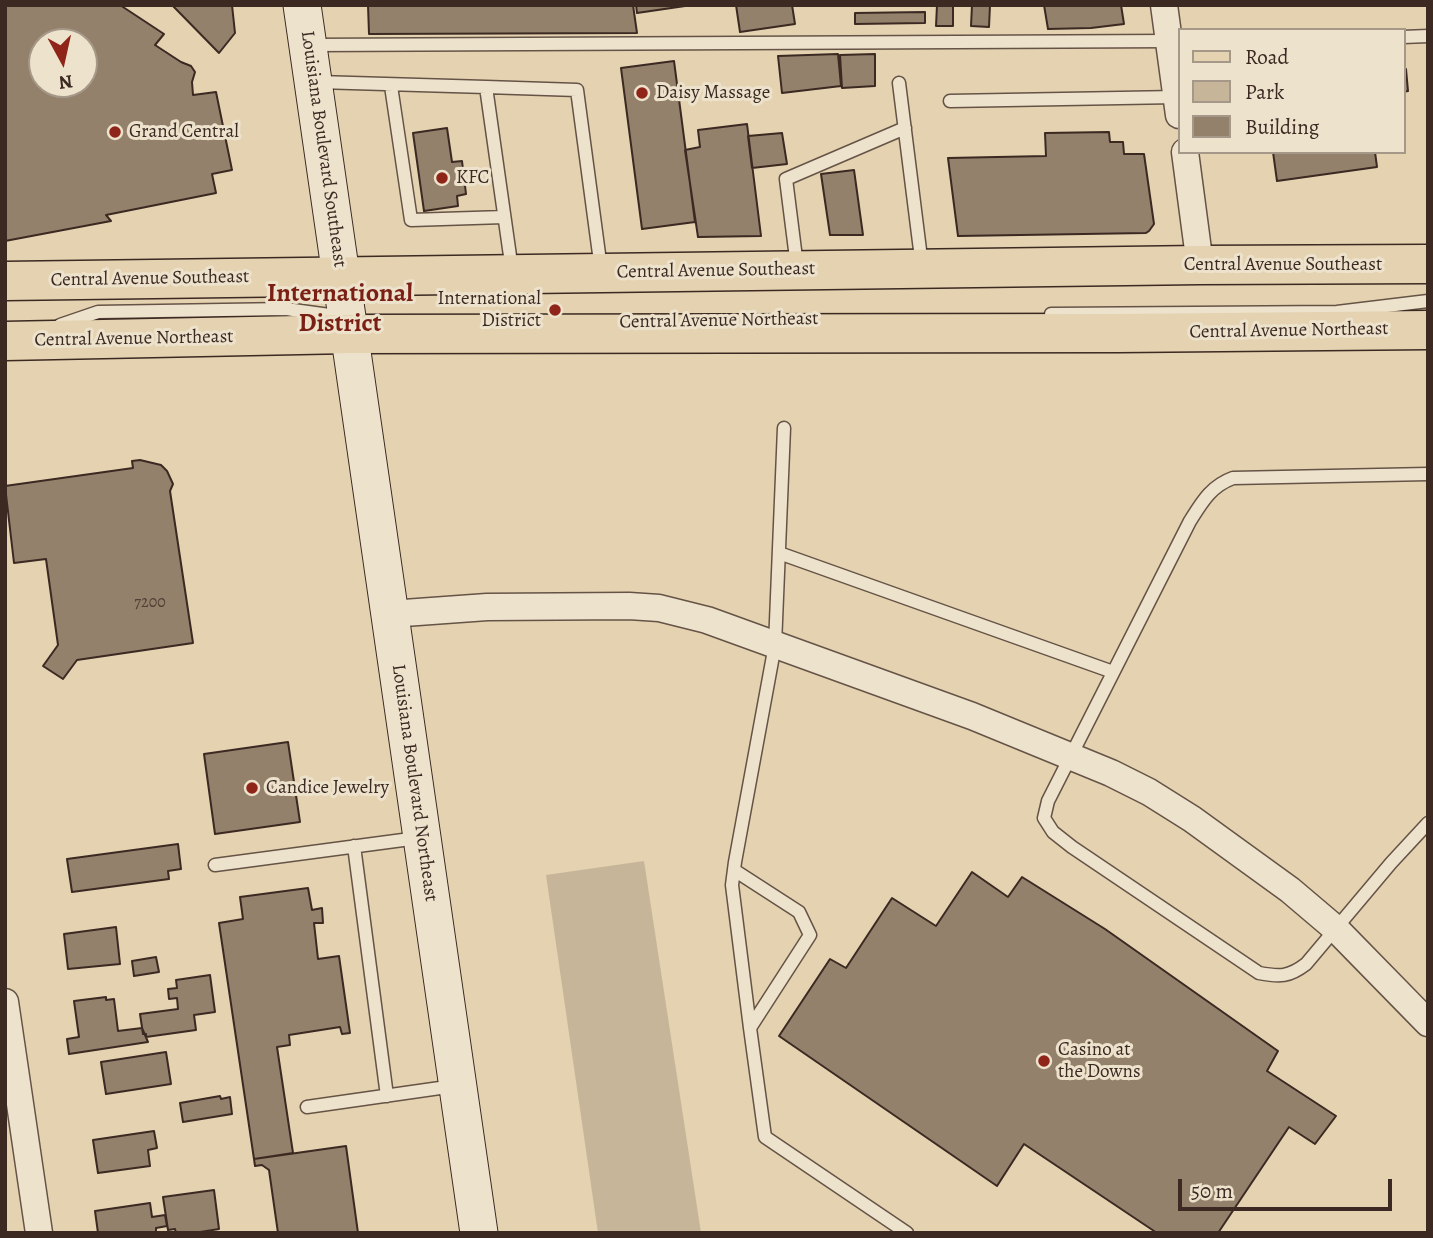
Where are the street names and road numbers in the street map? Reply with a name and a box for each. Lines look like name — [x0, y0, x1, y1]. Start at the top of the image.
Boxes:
street label: Louisiana Boulevard Southeast — [295, 29, 351, 269]
street label: Central Avenue Southeast — [1184, 254, 1382, 276]
street label: Central Avenue Southeast — [617, 258, 815, 284]
street label: Central Avenue Southeast — [51, 266, 249, 292]
street label: Central Avenue Northeast — [619, 308, 819, 334]
street label: Central Avenue Northeast — [1189, 318, 1389, 344]
street label: Central Avenue Northeast — [34, 326, 234, 352]
street label: Louisiana Boulevard Northeast — [386, 663, 442, 903]

